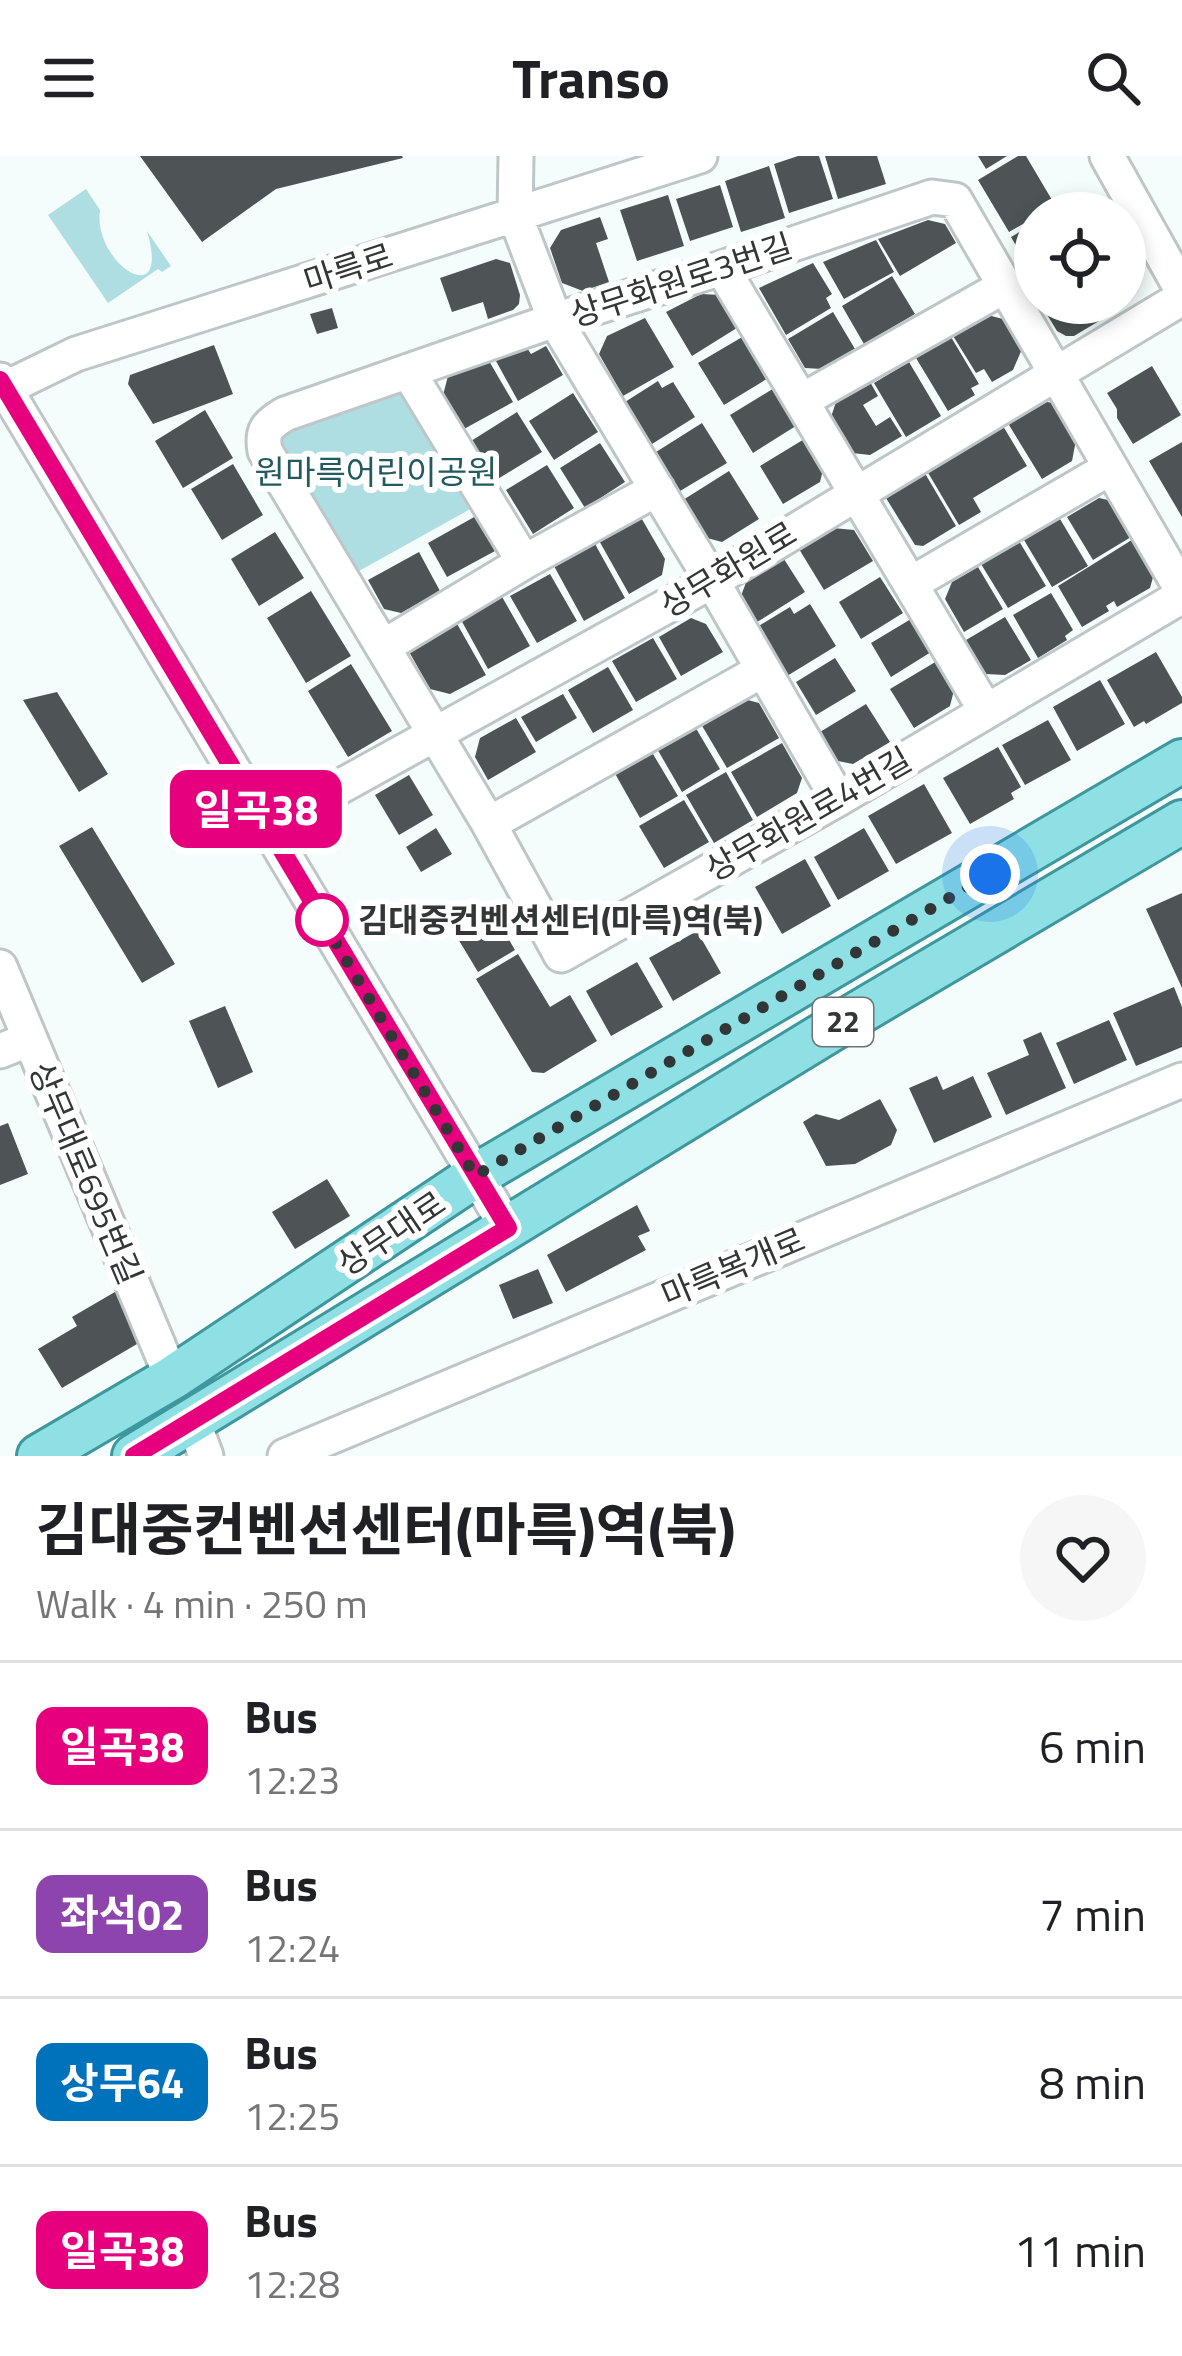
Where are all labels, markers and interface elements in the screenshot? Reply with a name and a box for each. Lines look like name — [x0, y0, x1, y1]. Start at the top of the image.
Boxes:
text: Transo — [512, 37, 670, 119]
icon: menu — [36, 45, 102, 111]
icon: search — [1080, 45, 1146, 111]
map controls — [1014, 192, 1146, 324]
button: locate — [1014, 192, 1146, 324]
street label: 상무화원로3번길 — [563, 221, 799, 339]
street label: 마륵로 — [297, 230, 399, 306]
park label: 원마륵어린이공원 — [255, 447, 497, 497]
street label: 상무화원로 — [650, 508, 806, 630]
street label: 상무화원로4번길 — [695, 735, 921, 893]
line badge: 일곡38 — [172, 770, 340, 848]
text: 일곡38 — [194, 777, 318, 841]
your location — [960, 844, 1020, 904]
marker: 김대중컨벤션센터(마륵)역(북) — [297, 895, 347, 945]
place label: 김대중컨벤션센터(마륵)역(북) — [358, 895, 763, 945]
road number: 22 — [813, 998, 873, 1046]
street label: 상무대로695번길 — [17, 1054, 155, 1292]
street label: 상무대로 — [327, 1178, 455, 1288]
street label: 마륵복개로 — [653, 1214, 813, 1320]
text: 김대중컨벤션센터(마륵)역(북) — [36, 1485, 736, 1572]
button: heart — [1020, 1495, 1146, 1621]
text: Walk · 4 min · 250 m — [36, 1574, 368, 1633]
text: Bus — [244, 1682, 318, 1750]
text: 6 min — [1039, 1712, 1146, 1780]
text: 일곡38 — [60, 1714, 184, 1778]
text: 12:23 — [244, 1750, 340, 1809]
text: Bus — [244, 1850, 318, 1918]
text: 7 min — [1039, 1880, 1146, 1948]
text: 좌석02 — [60, 1882, 184, 1946]
text: 12:24 — [244, 1918, 340, 1977]
text: Bus — [244, 2018, 318, 2086]
text: 8 min — [1039, 2048, 1146, 2116]
text: 상무64 — [60, 2050, 184, 2114]
text: 12:25 — [244, 2086, 340, 2145]
text: Bus — [244, 2186, 318, 2254]
text: 11 min — [1014, 2216, 1146, 2284]
text: 일곡38 — [60, 2218, 184, 2282]
text: 12:28 — [244, 2254, 340, 2313]

